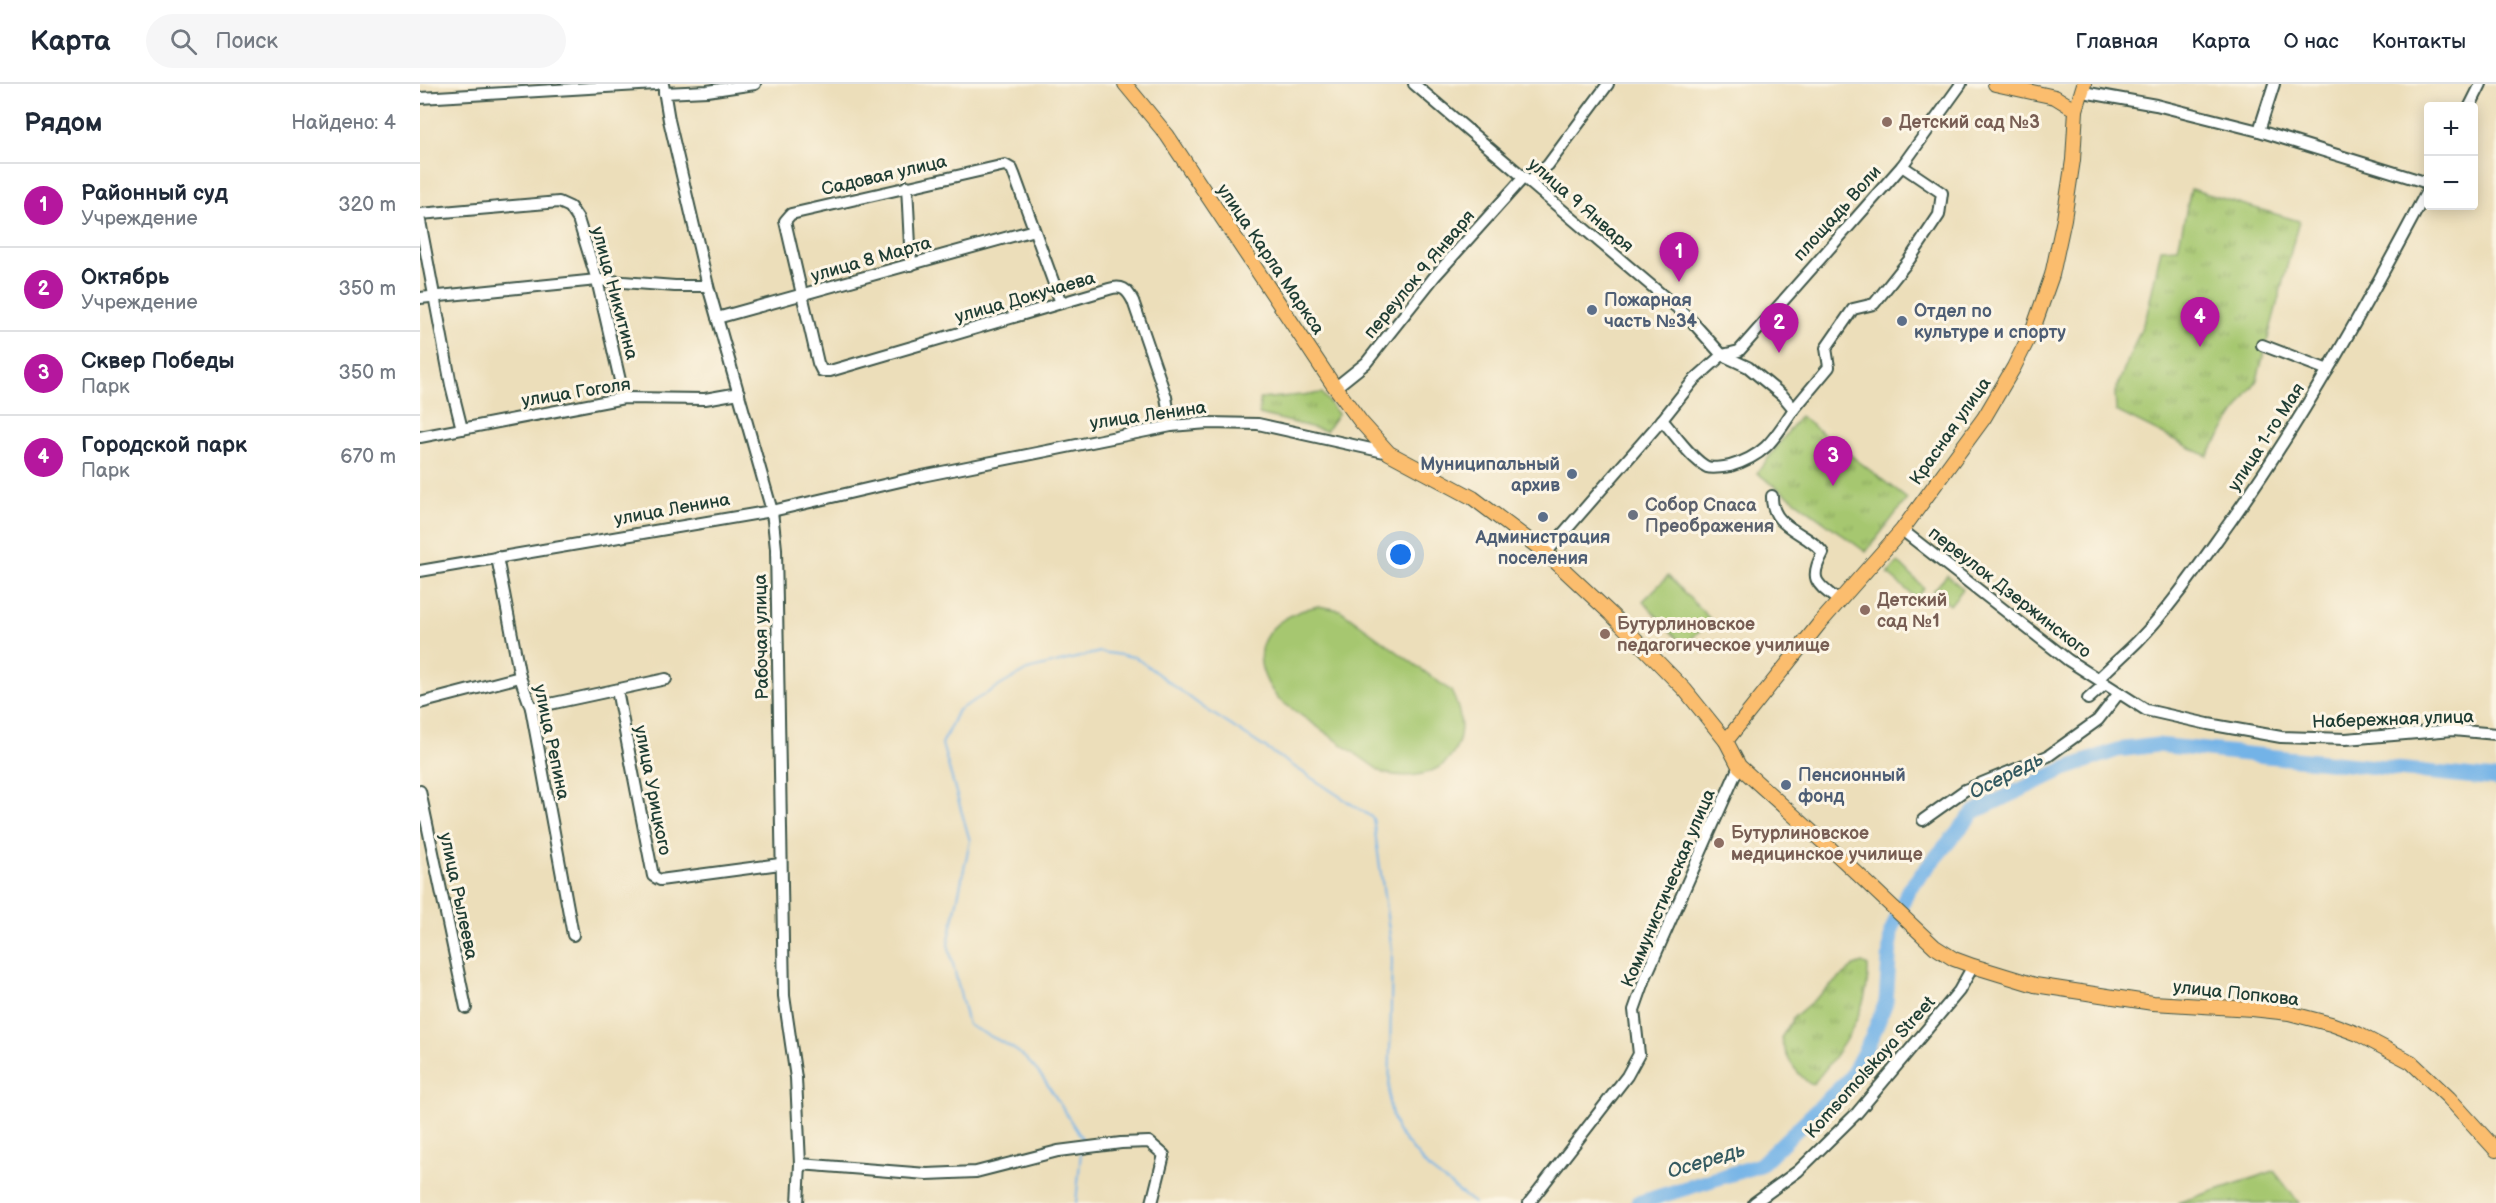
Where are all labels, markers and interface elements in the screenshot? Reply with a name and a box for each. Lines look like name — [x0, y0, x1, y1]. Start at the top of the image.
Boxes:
search box — [146, 14, 566, 68]
text: Карта — [30, 25, 110, 58]
icon: search — [167, 25, 200, 58]
text: Поиск — [215, 28, 278, 55]
text: Главная — [2075, 29, 2158, 54]
text: Карта — [2191, 29, 2250, 54]
text: О нас — [2283, 29, 2339, 54]
text: Контакты — [2372, 29, 2466, 54]
map controls — [2424, 102, 2478, 210]
button: + — [2424, 102, 2478, 156]
text: Рядом — [24, 108, 102, 139]
text: Найдено: 4 — [291, 111, 396, 135]
place label: Детский сад №3 — [1899, 112, 2040, 133]
marker: Детский сад №3 — [1880, 115, 1894, 129]
street label: Садовая улица — [819, 151, 949, 200]
street label: улица 9 Января — [1524, 154, 1638, 257]
button: − — [2424, 156, 2478, 210]
street label: площадь Воли — [1789, 161, 1886, 265]
text: Районный суд — [81, 180, 228, 207]
street label: улица Карла Маркса — [1212, 180, 1329, 339]
text: 1 — [39, 193, 48, 217]
text: 320 m — [338, 193, 396, 217]
street label: переулок 9 Января — [1360, 206, 1479, 343]
text: Учреждение — [81, 207, 198, 231]
street label: улица Никитина — [587, 224, 642, 362]
street label: улица 8 Марта — [809, 232, 934, 287]
pin: 1 — [1660, 232, 1698, 282]
text: Октябрь — [81, 264, 169, 291]
street label: улица Докучаева — [953, 267, 1098, 328]
text: 2 — [38, 277, 49, 301]
text: 350 m — [339, 277, 396, 301]
place label: Пожарная часть №34 — [1604, 290, 1698, 332]
text: Учреждение — [81, 291, 198, 315]
pin: 4 — [2180, 298, 2220, 347]
place label: Отдел по культуре и спорту — [1914, 301, 2066, 343]
marker: Пожарная часть №34 — [1585, 303, 1599, 317]
pin: 2 — [1760, 304, 1798, 353]
marker: Отдел по культуре и спорту — [1895, 314, 1909, 328]
text: Сквер Победы — [81, 348, 235, 375]
text: 3 — [38, 361, 49, 385]
text: 350 m — [339, 361, 396, 385]
street label: Красная улица — [1905, 373, 1996, 489]
street label: улица Гоголя — [520, 374, 632, 411]
text: Парк — [81, 375, 130, 399]
street label: улица 1-го Мая — [2224, 379, 2309, 495]
street label: улица Ленина — [1089, 397, 1208, 434]
text: Городской парк — [81, 432, 247, 459]
pin: 3 — [1814, 436, 1852, 486]
text: 4 — [38, 445, 49, 469]
text: 670 m — [340, 445, 396, 469]
place label: Муниципальный архив — [1420, 454, 1560, 496]
text: Парк — [81, 459, 130, 483]
marker: Муниципальный архив — [1565, 467, 1579, 481]
street label: улица Ленина — [613, 489, 732, 530]
place label: Собор Спаса Преображения — [1645, 495, 1774, 537]
marker: Собор Спаса Преображения — [1626, 508, 1640, 522]
marker: Администрация поселения — [1536, 510, 1550, 524]
street label: переулок Дзержинского — [1924, 522, 2095, 662]
place label: Администрация поселения — [1475, 527, 1610, 569]
your location — [1386, 540, 1415, 569]
street label: Рабочая улица — [750, 574, 773, 700]
place label: Детский сад №1 — [1877, 590, 1947, 632]
marker: Детский сад №1 — [1858, 603, 1872, 617]
place label: Бутурлиновское педагогическое училище — [1617, 614, 1830, 656]
marker: Бутурлиновское педагогическое училище — [1598, 627, 1612, 641]
street label: улица Репина — [529, 683, 574, 802]
street label: Набережная улица — [2312, 706, 2475, 733]
street label: улица Урицкого — [630, 723, 675, 857]
water label: Осередь — [1965, 747, 2048, 805]
place label: Пенсионный фонд — [1798, 765, 1906, 807]
marker: Пенсионный фонд — [1779, 778, 1793, 792]
street label: Коммунистическая улица — [1617, 786, 1720, 990]
place label: Бутурлиновское медицинское училище — [1731, 823, 1923, 865]
street label: улица Рылеева — [435, 831, 482, 962]
marker: Бутурлиновское медицинское училище — [1712, 836, 1726, 850]
street label: улица Попкова — [2172, 976, 2300, 1011]
street label: Komsomolskaya Street — [1801, 992, 1940, 1143]
water label: Осередь — [1665, 1138, 1748, 1184]

